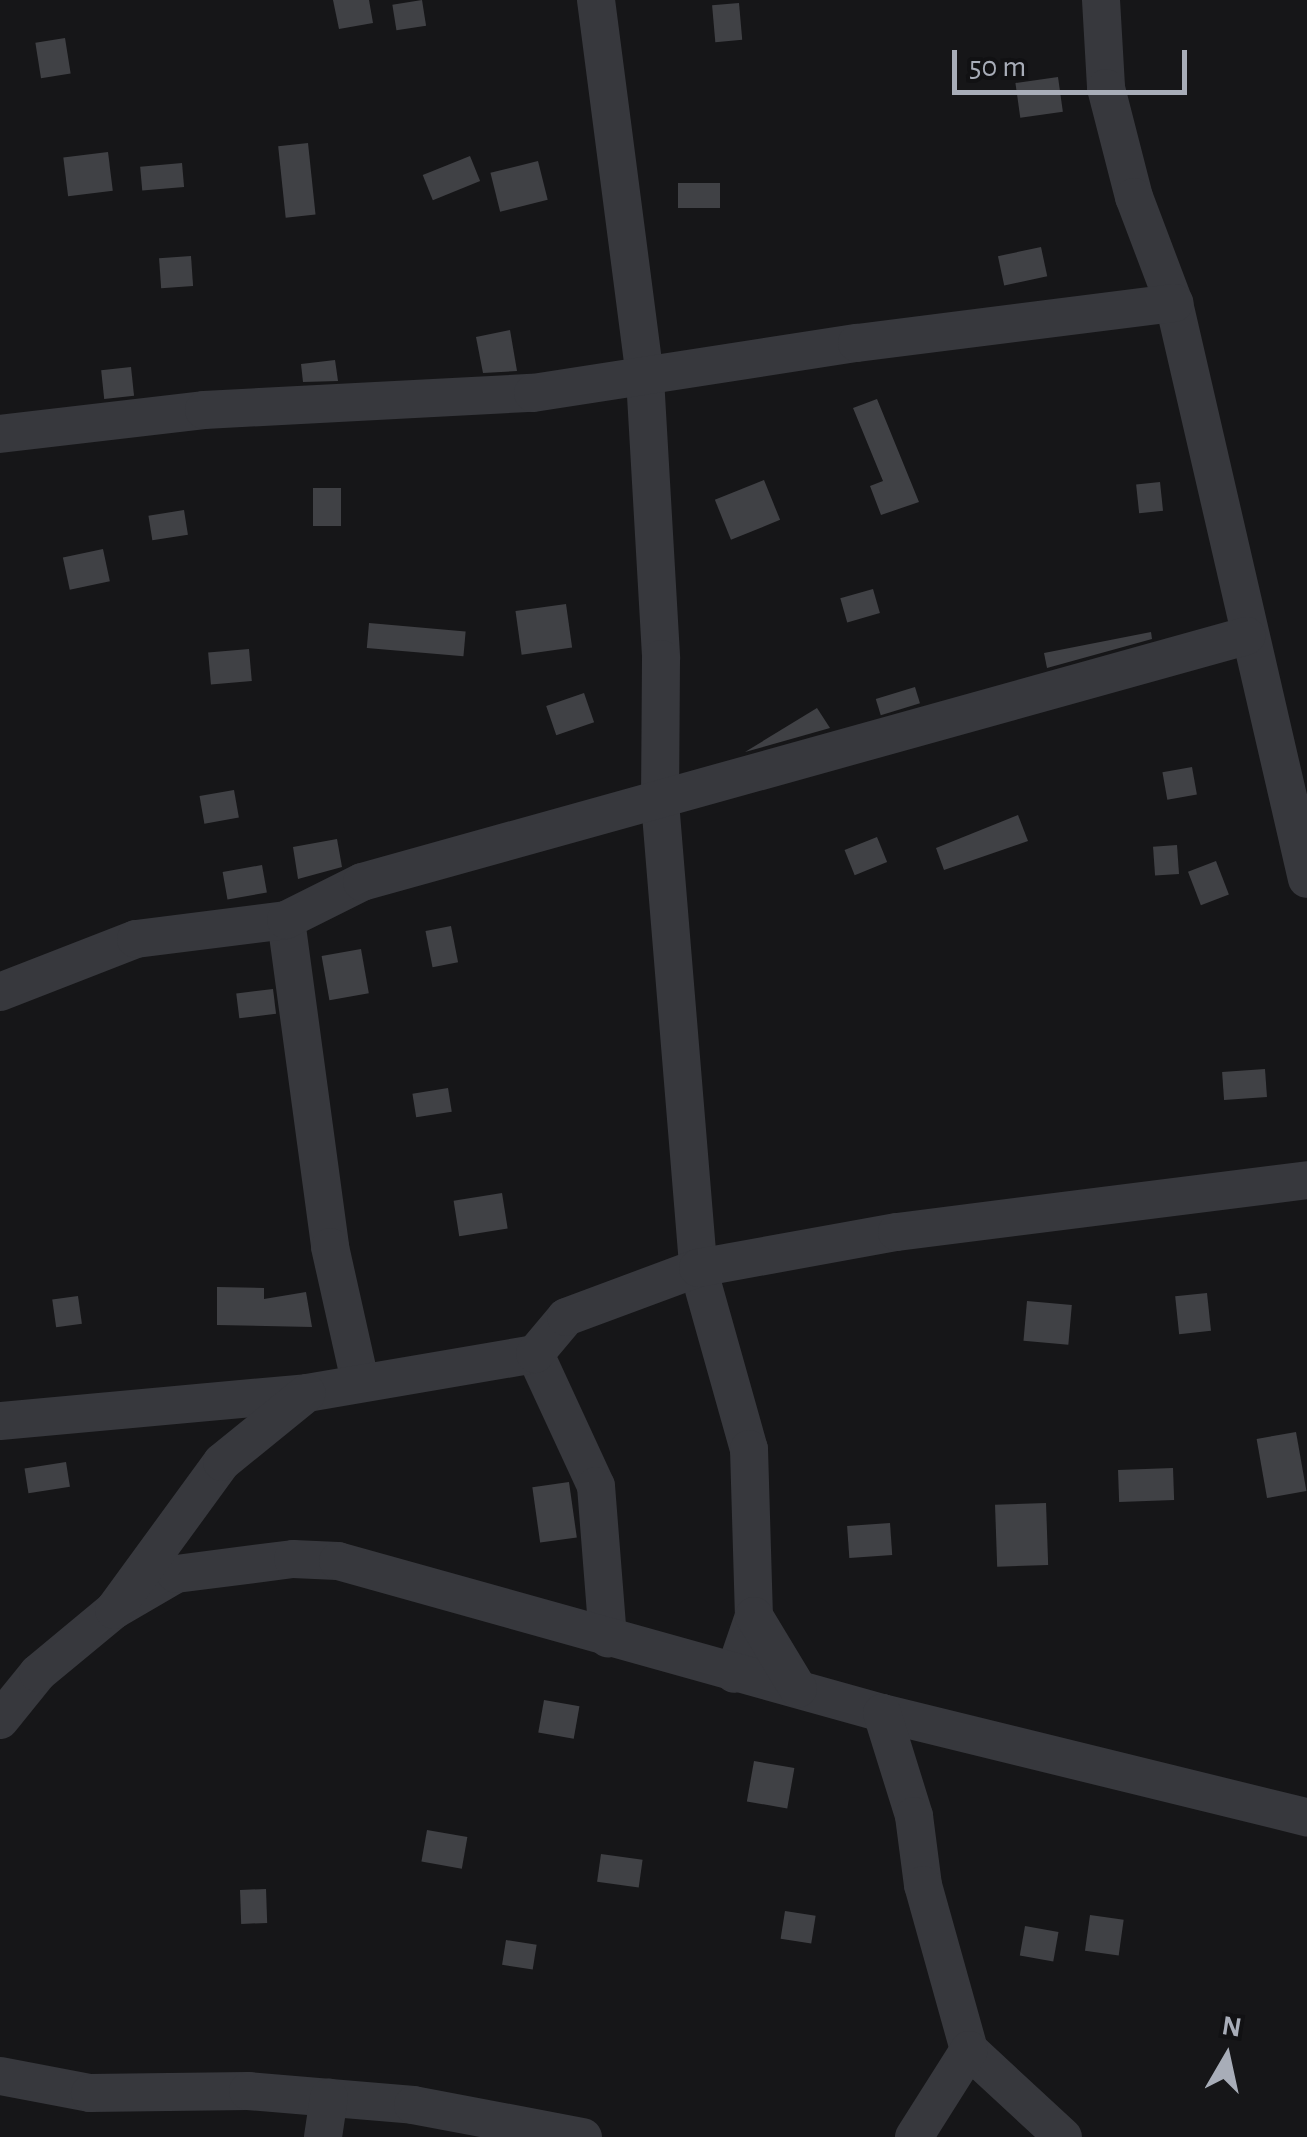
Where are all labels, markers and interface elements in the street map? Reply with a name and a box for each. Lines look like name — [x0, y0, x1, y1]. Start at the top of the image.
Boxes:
scale bar — [957, 30, 1192, 92]
text: 50 m — [969, 52, 1026, 82]
north arrow — [1177, 2007, 1277, 2107]
text: N — [1220, 2012, 1243, 2043]

